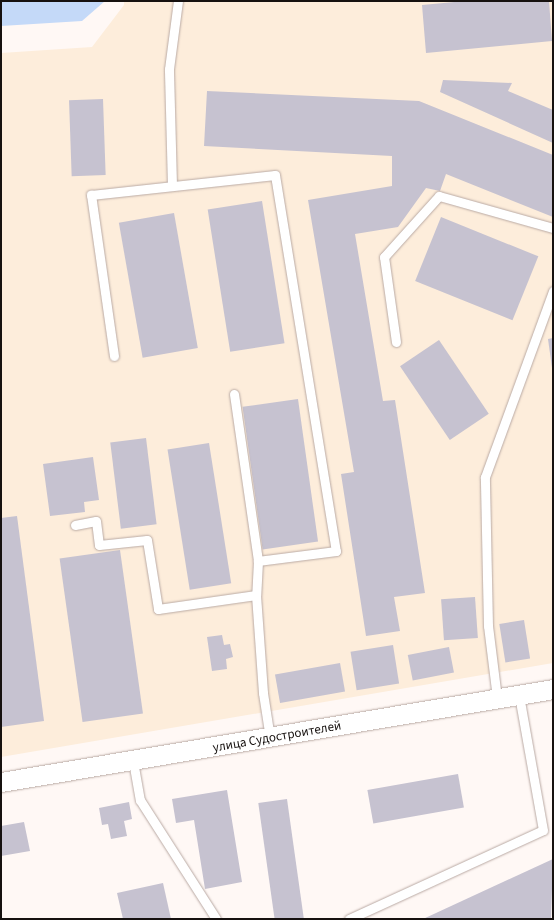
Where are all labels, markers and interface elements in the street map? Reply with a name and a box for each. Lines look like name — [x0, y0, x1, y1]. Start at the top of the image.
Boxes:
street label: улица Судостроителей — [212, 718, 342, 756]

